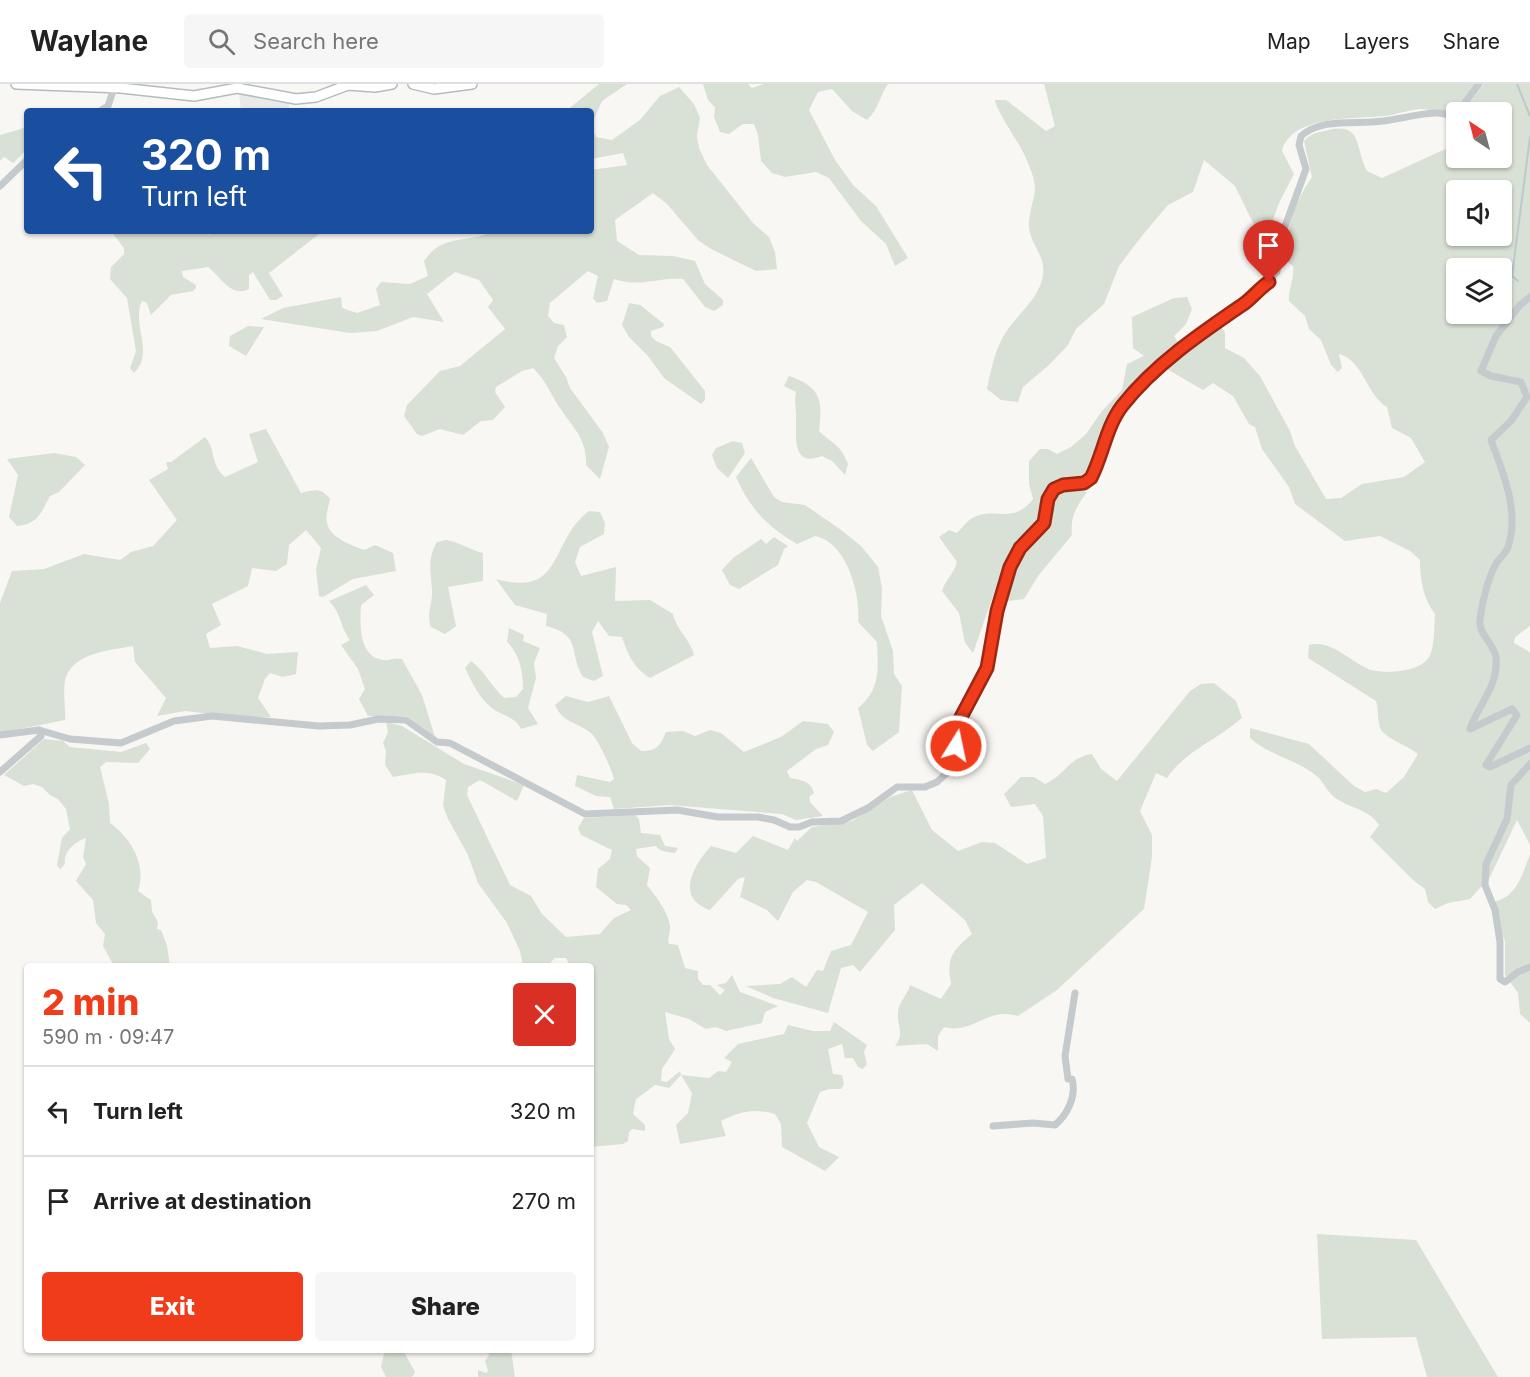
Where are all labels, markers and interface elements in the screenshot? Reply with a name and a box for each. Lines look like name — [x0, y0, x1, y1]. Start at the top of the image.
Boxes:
search box — [184, 14, 604, 68]
text: Waylane — [30, 24, 148, 58]
icon: search — [205, 25, 238, 58]
text: Search here — [253, 28, 379, 54]
text: Map — [1267, 29, 1311, 54]
text: Layers — [1344, 29, 1410, 54]
text: Share — [1443, 29, 1500, 54]
north arrow — [1446, 102, 1512, 168]
map controls — [1446, 102, 1512, 324]
text: 320 m — [141, 129, 271, 180]
icon: left — [42, 132, 120, 210]
text: Turn left — [141, 180, 247, 213]
button: sound — [1446, 180, 1512, 246]
pin — [1243, 220, 1294, 282]
icon: arrive — [1252, 229, 1285, 262]
button: layers — [1446, 258, 1512, 324]
position arrow — [924, 714, 988, 778]
text: 2 min — [42, 980, 139, 1024]
button: close — [513, 983, 576, 1046]
text: 590 m · 09:47 — [42, 1025, 174, 1049]
icon: left — [42, 1095, 75, 1128]
text: Turn left — [93, 1098, 183, 1124]
text: 320 m — [510, 1098, 576, 1124]
icon: arrive — [42, 1185, 75, 1218]
text: Arrive at destination — [93, 1188, 312, 1214]
text: 270 m — [511, 1188, 576, 1214]
button: Exit — [42, 1272, 303, 1341]
button: Share — [315, 1272, 576, 1341]

